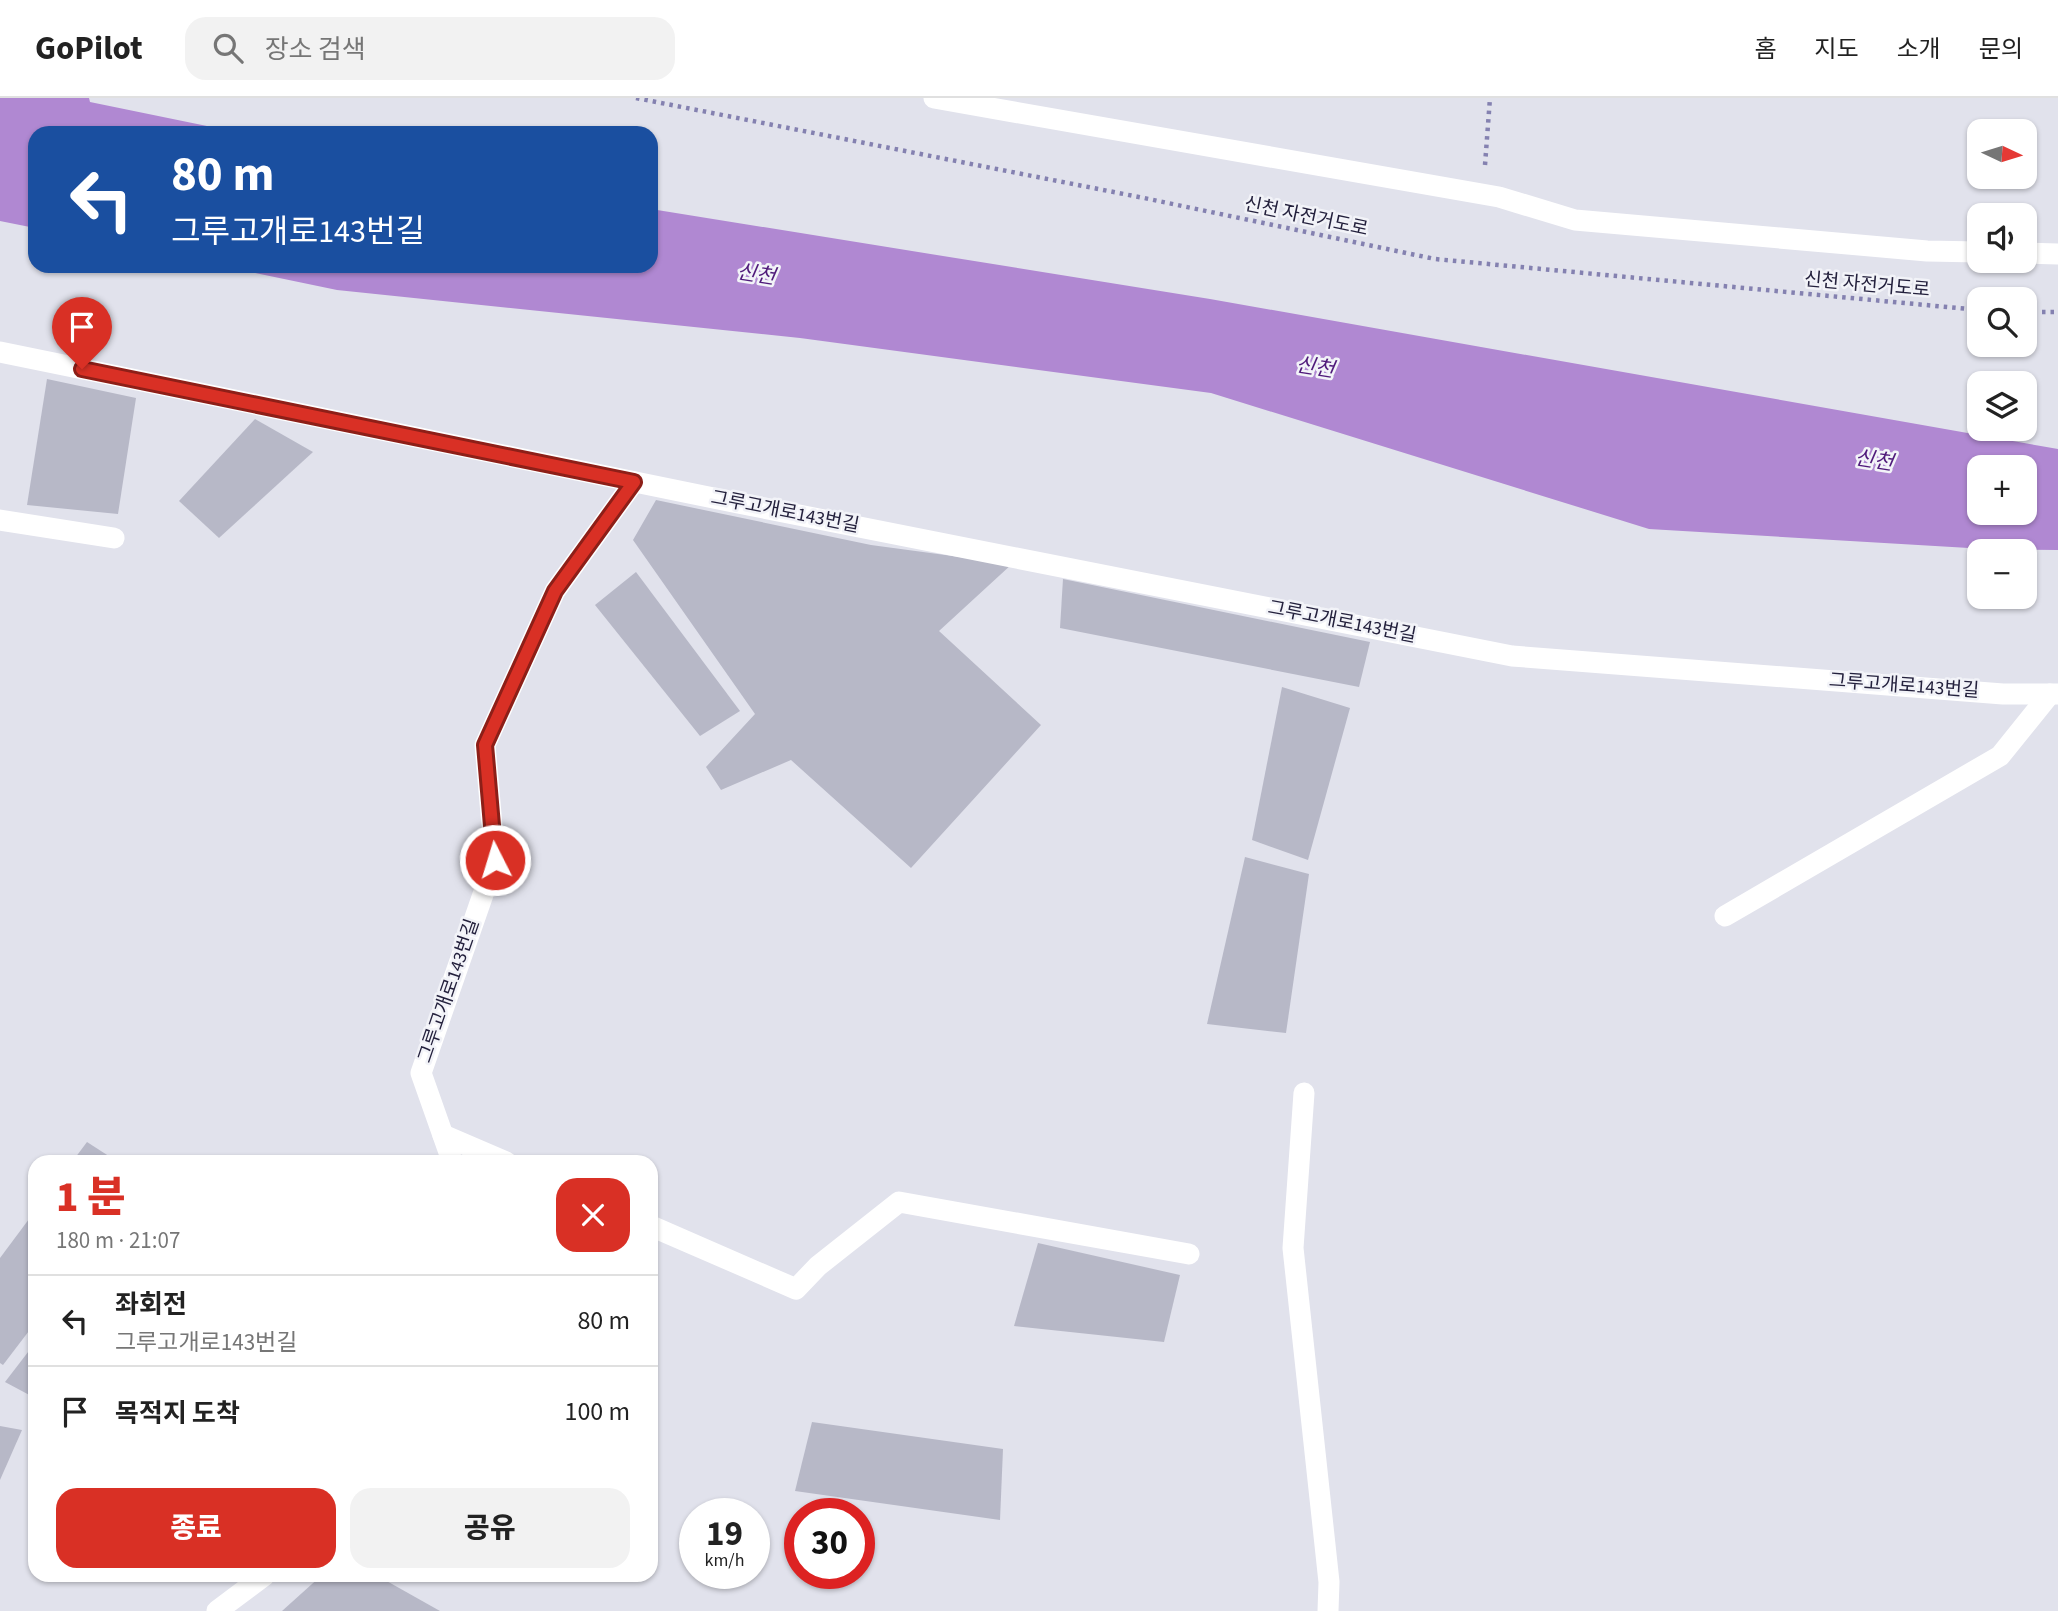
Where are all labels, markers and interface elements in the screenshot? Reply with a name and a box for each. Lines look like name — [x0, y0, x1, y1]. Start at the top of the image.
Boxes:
search box — [185, 17, 675, 80]
text: GoPilot — [35, 25, 143, 72]
icon: search — [209, 29, 247, 67]
text: 장소 검색 — [265, 31, 366, 68]
text: 홈 — [1754, 32, 1776, 67]
text: 지도 — [1814, 32, 1859, 67]
text: 소개 — [1897, 32, 1941, 67]
text: 문의 — [1979, 32, 2023, 67]
north arrow — [1967, 119, 2037, 189]
map controls — [1967, 119, 2037, 609]
text: 80 m — [171, 140, 275, 210]
icon: left — [56, 154, 147, 245]
street label: 신천 자전거도로 — [1241, 191, 1371, 243]
button: sound — [1967, 203, 2037, 273]
text: 그루고개로143번길 — [171, 209, 425, 255]
water label: 신천 — [735, 256, 780, 292]
street label: 신천 자전거도로 — [1803, 266, 1931, 304]
button: search — [1967, 287, 2037, 357]
pin — [52, 297, 112, 369]
icon: arrive — [63, 308, 101, 346]
water label: 신천 — [1294, 349, 1339, 385]
button: layers — [1967, 371, 2037, 441]
water label: 신천 — [1853, 442, 1898, 478]
button: + — [1967, 455, 2037, 525]
street label: 그루고개로143번길 — [708, 484, 862, 540]
button: − — [1967, 539, 2037, 609]
street label: 그루고개로143번길 — [1265, 594, 1419, 650]
street label: 그루고개로143번길 — [1828, 667, 1980, 705]
position arrow — [458, 823, 532, 897]
street label: 그루고개로143번길 — [412, 915, 486, 1067]
text: 1 분 — [56, 1168, 125, 1228]
button: close — [556, 1178, 630, 1252]
text: 180 m · 21:07 — [56, 1224, 180, 1257]
text: 좌회전 — [115, 1286, 187, 1323]
icon: left — [56, 1302, 94, 1340]
text: 80 m — [577, 1302, 630, 1339]
text: 그루고개로143번길 — [115, 1326, 297, 1359]
icon: arrive — [56, 1393, 94, 1431]
text: 100 m — [564, 1393, 630, 1430]
text: 목적지 도착 — [115, 1395, 240, 1432]
button: 종료 — [56, 1488, 336, 1568]
button: 공유 — [350, 1488, 630, 1568]
speed limit sign: 30 — [784, 1498, 875, 1589]
text: 19 — [706, 1509, 743, 1559]
text: km/h — [705, 1548, 744, 1573]

